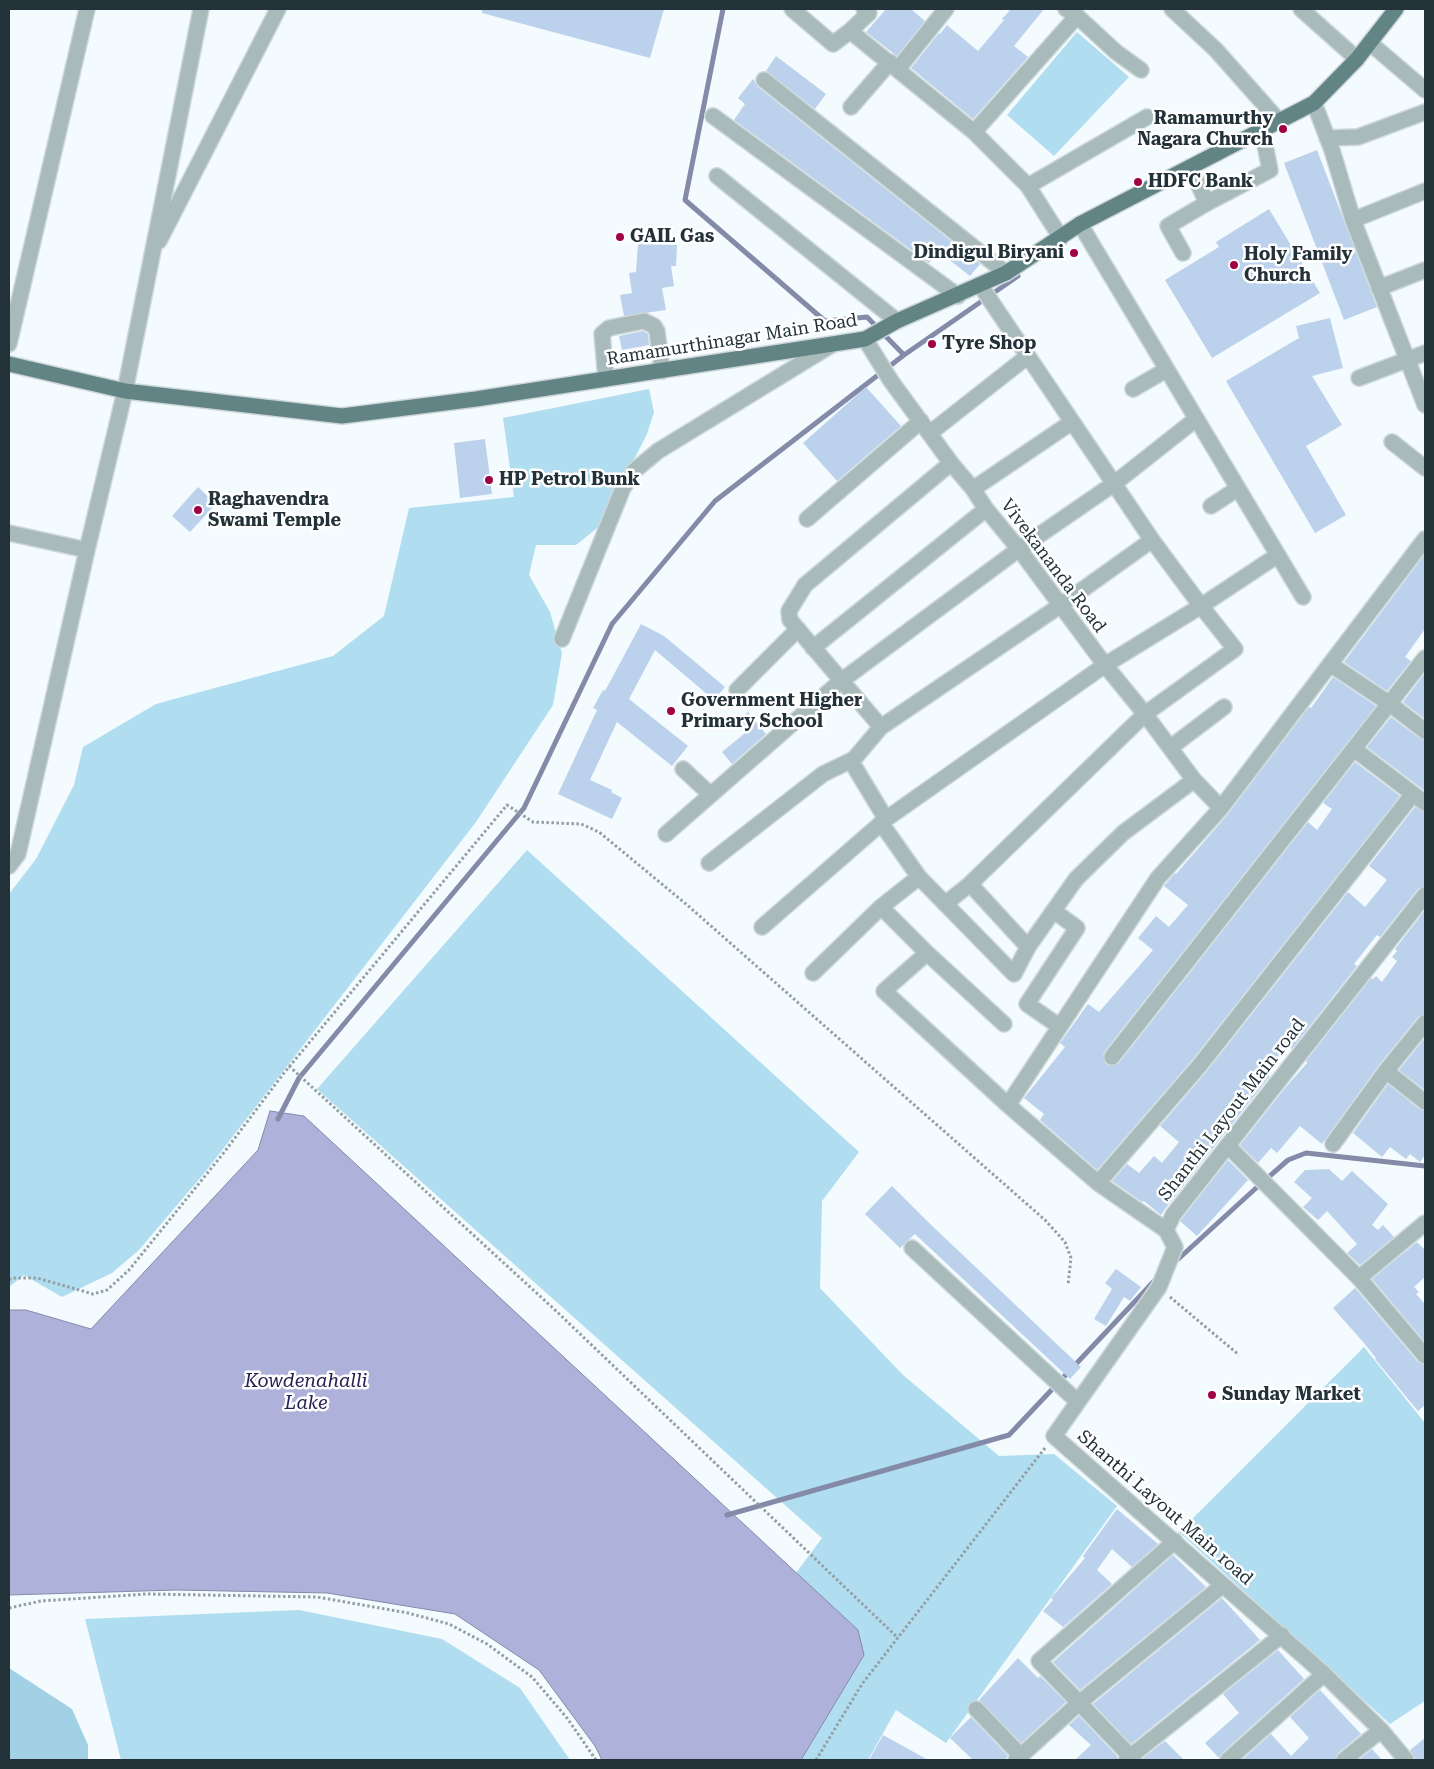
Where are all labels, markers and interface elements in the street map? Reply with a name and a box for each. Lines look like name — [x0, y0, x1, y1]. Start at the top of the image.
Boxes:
place label: Ramamurthy Nagara Church — [1137, 108, 1273, 150]
marker: Ramamurthy Nagara Church — [1277, 123, 1289, 135]
place label: HDFC Bank — [1148, 171, 1253, 193]
marker: HDFC Bank — [1132, 176, 1144, 188]
place label: GAIL Gas — [630, 226, 714, 248]
marker: GAIL Gas — [614, 231, 626, 243]
place label: Dindigul Biryani — [913, 242, 1064, 264]
place label: Holy Family Church — [1244, 244, 1352, 286]
marker: Dindigul Biryani — [1068, 247, 1080, 259]
marker: Holy Family Church — [1228, 259, 1240, 271]
street label: Ramamurthinagar Main Road — [605, 310, 859, 370]
place label: Tyre Shop — [942, 333, 1036, 355]
marker: Tyre Shop — [926, 338, 938, 350]
place label: HP Petrol Bunk — [499, 469, 640, 491]
marker: HP Petrol Bunk — [483, 474, 495, 486]
place label: Raghavendra Swami Temple — [208, 489, 341, 532]
street label: Vivekananda Road — [996, 495, 1110, 637]
marker: Raghavendra Swami Temple — [192, 504, 204, 516]
place label: Government Higher Primary School — [681, 690, 862, 732]
marker: Government Higher Primary School — [665, 705, 677, 717]
street label: Shanthi Layout Main road — [1154, 1015, 1310, 1205]
water label: Kowdenahalli Lake — [244, 1370, 368, 1414]
place label: Sunday Market — [1222, 1384, 1361, 1406]
marker: Sunday Market — [1206, 1389, 1218, 1401]
street label: Shanthi Layout Main road — [1073, 1426, 1257, 1590]

